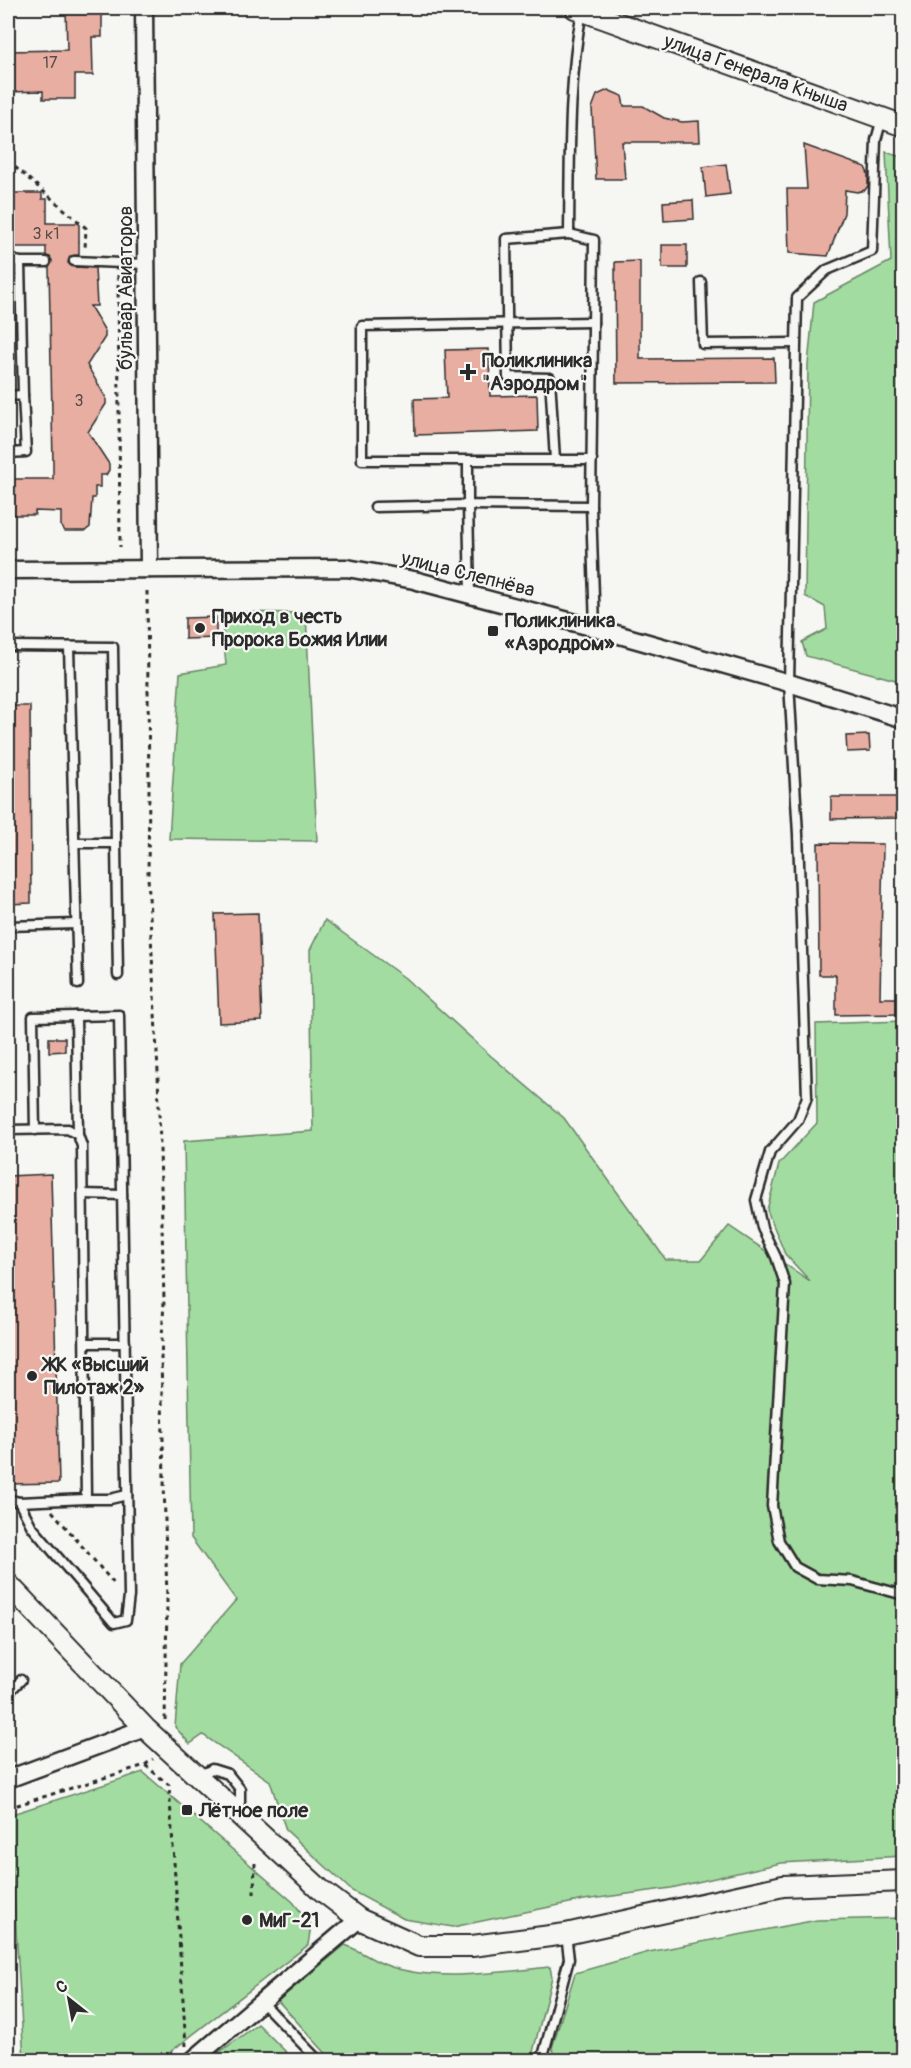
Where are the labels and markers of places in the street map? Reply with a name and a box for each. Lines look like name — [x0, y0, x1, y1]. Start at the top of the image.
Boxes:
place label: Поликлиника "Аэродром" — [482, 348, 592, 396]
marker: Поликлиника "Аэродром" — [459, 363, 477, 381]
place label: Приход в честь Пророка Божия Илии — [212, 604, 387, 652]
place label: Поликлиника «Аэродром» — [505, 608, 615, 656]
marker: Приход в честь Пророка Божия Илии — [193, 621, 207, 635]
marker: Поликлиника «Аэродром» — [486, 624, 500, 638]
place label: ЖК «Высший Пилотаж 2» — [41, 1352, 149, 1400]
marker: ЖК «Высший Пилотаж 2» — [25, 1369, 39, 1383]
place label: Лётное поле — [198, 1798, 309, 1823]
marker: Лётное поле — [180, 1803, 194, 1817]
place label: МиГ-21 — [259, 1908, 319, 1933]
marker: МиГ-21 — [240, 1913, 254, 1927]

